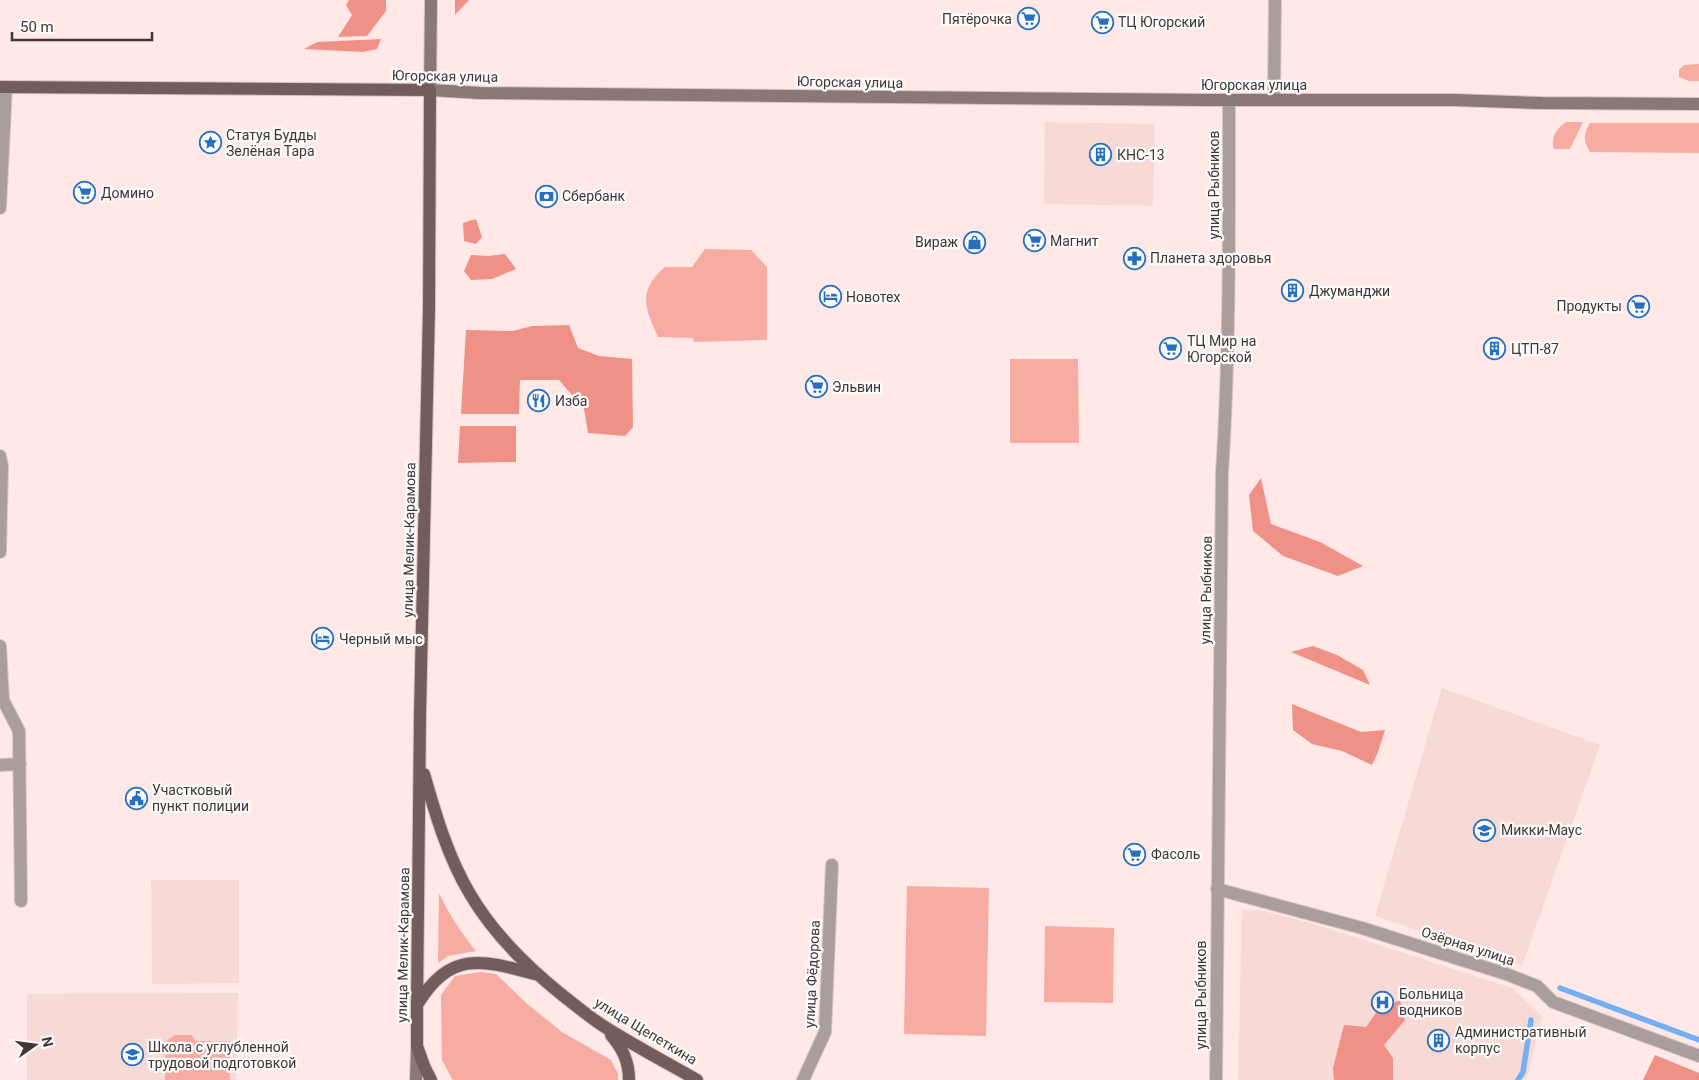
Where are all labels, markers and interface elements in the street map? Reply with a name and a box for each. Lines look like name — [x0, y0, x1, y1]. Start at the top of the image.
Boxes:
supermarket icon: Пятёрочка — [1016, 7, 1040, 31]
scale bar — [12, 10, 152, 42]
supermarket icon: ТЦ Югорский — [1090, 10, 1114, 34]
place label: Пятёрочка — [942, 11, 1012, 27]
place label: ТЦ Югорский — [1118, 14, 1205, 30]
text: 50 m — [20, 18, 54, 36]
street label: Югорская улица — [392, 67, 498, 85]
street label: Югорская улица — [797, 73, 903, 91]
street label: Югорская улица — [1201, 77, 1307, 93]
place label: Статуя Будды Зелёная Тара — [226, 127, 317, 159]
place icon: Статуя Будды Зелёная Тара — [198, 131, 222, 155]
street label: улица Рыбников — [1206, 131, 1222, 239]
building icon: КНС-13 — [1089, 143, 1113, 167]
place label: КНС-13 — [1117, 147, 1165, 163]
supermarket icon: Домино — [73, 181, 97, 205]
bank icon: Сбербанк — [534, 184, 558, 208]
place label: Домино — [101, 185, 154, 201]
place label: Сбербанк — [562, 188, 626, 204]
supermarket icon: Магнит — [1022, 229, 1046, 253]
shop icon: Вираж — [962, 230, 986, 254]
place label: Магнит — [1050, 233, 1099, 249]
place label: Вираж — [915, 234, 958, 250]
pharmacy icon: Планета здоровья — [1122, 246, 1146, 270]
place label: Планета здоровья — [1150, 250, 1272, 266]
building icon: Джуманджи — [1281, 279, 1305, 303]
place label: Джуманджи — [1309, 283, 1390, 299]
hotel icon: Новотех — [818, 285, 842, 309]
place label: Новотех — [846, 289, 900, 305]
supermarket icon: Продукты — [1626, 294, 1650, 318]
place label: Продукты — [1556, 298, 1622, 314]
place label: ТЦ Мир на Югорской — [1187, 333, 1256, 365]
supermarket icon: ТЦ Мир на Югорской — [1159, 337, 1183, 361]
building icon: ЦТП-87 — [1483, 337, 1507, 361]
place label: ЦТП-87 — [1511, 341, 1559, 357]
supermarket icon: Эльвин — [804, 375, 828, 399]
place label: Эльвин — [832, 379, 881, 395]
restaurant icon: Изба — [527, 389, 551, 413]
place label: Изба — [555, 393, 587, 409]
street label: улица Мелик-Карамова — [400, 462, 418, 618]
street label: улица Рыбников — [1197, 535, 1215, 645]
hotel icon: Черный мыс — [311, 627, 335, 651]
place label: Черный мыс — [339, 631, 423, 647]
place label: Участковый пункт полиции — [152, 782, 249, 814]
public building icon: Участковый пункт полиции — [124, 786, 148, 810]
school or university icon: Микки-Маус — [1473, 818, 1497, 842]
place label: Микки-Маус — [1501, 822, 1582, 838]
supermarket icon: Фасоль — [1123, 842, 1147, 866]
place label: Фасоль — [1151, 846, 1200, 862]
street label: улица Мелик-Карамова — [394, 867, 412, 1023]
street label: улица Фёдорова — [801, 920, 823, 1028]
street label: Озёрная улица — [1419, 923, 1517, 969]
street label: улица Рыбников — [1193, 941, 1209, 1049]
place label: Больница водников — [1399, 986, 1463, 1018]
hospital icon: Больница водников — [1371, 990, 1395, 1014]
street label: улица Щепеткина — [592, 994, 700, 1068]
north arrow — [10, 1020, 60, 1070]
place label: Административный корпус — [1455, 1024, 1586, 1056]
building icon: Административный корпус — [1427, 1028, 1451, 1052]
text: N — [39, 1035, 57, 1049]
place label: Школа с углубленной трудовой подготовкой — [148, 1039, 296, 1071]
school or university icon: Школа с углубленной трудовой подготовкой — [120, 1043, 144, 1067]

